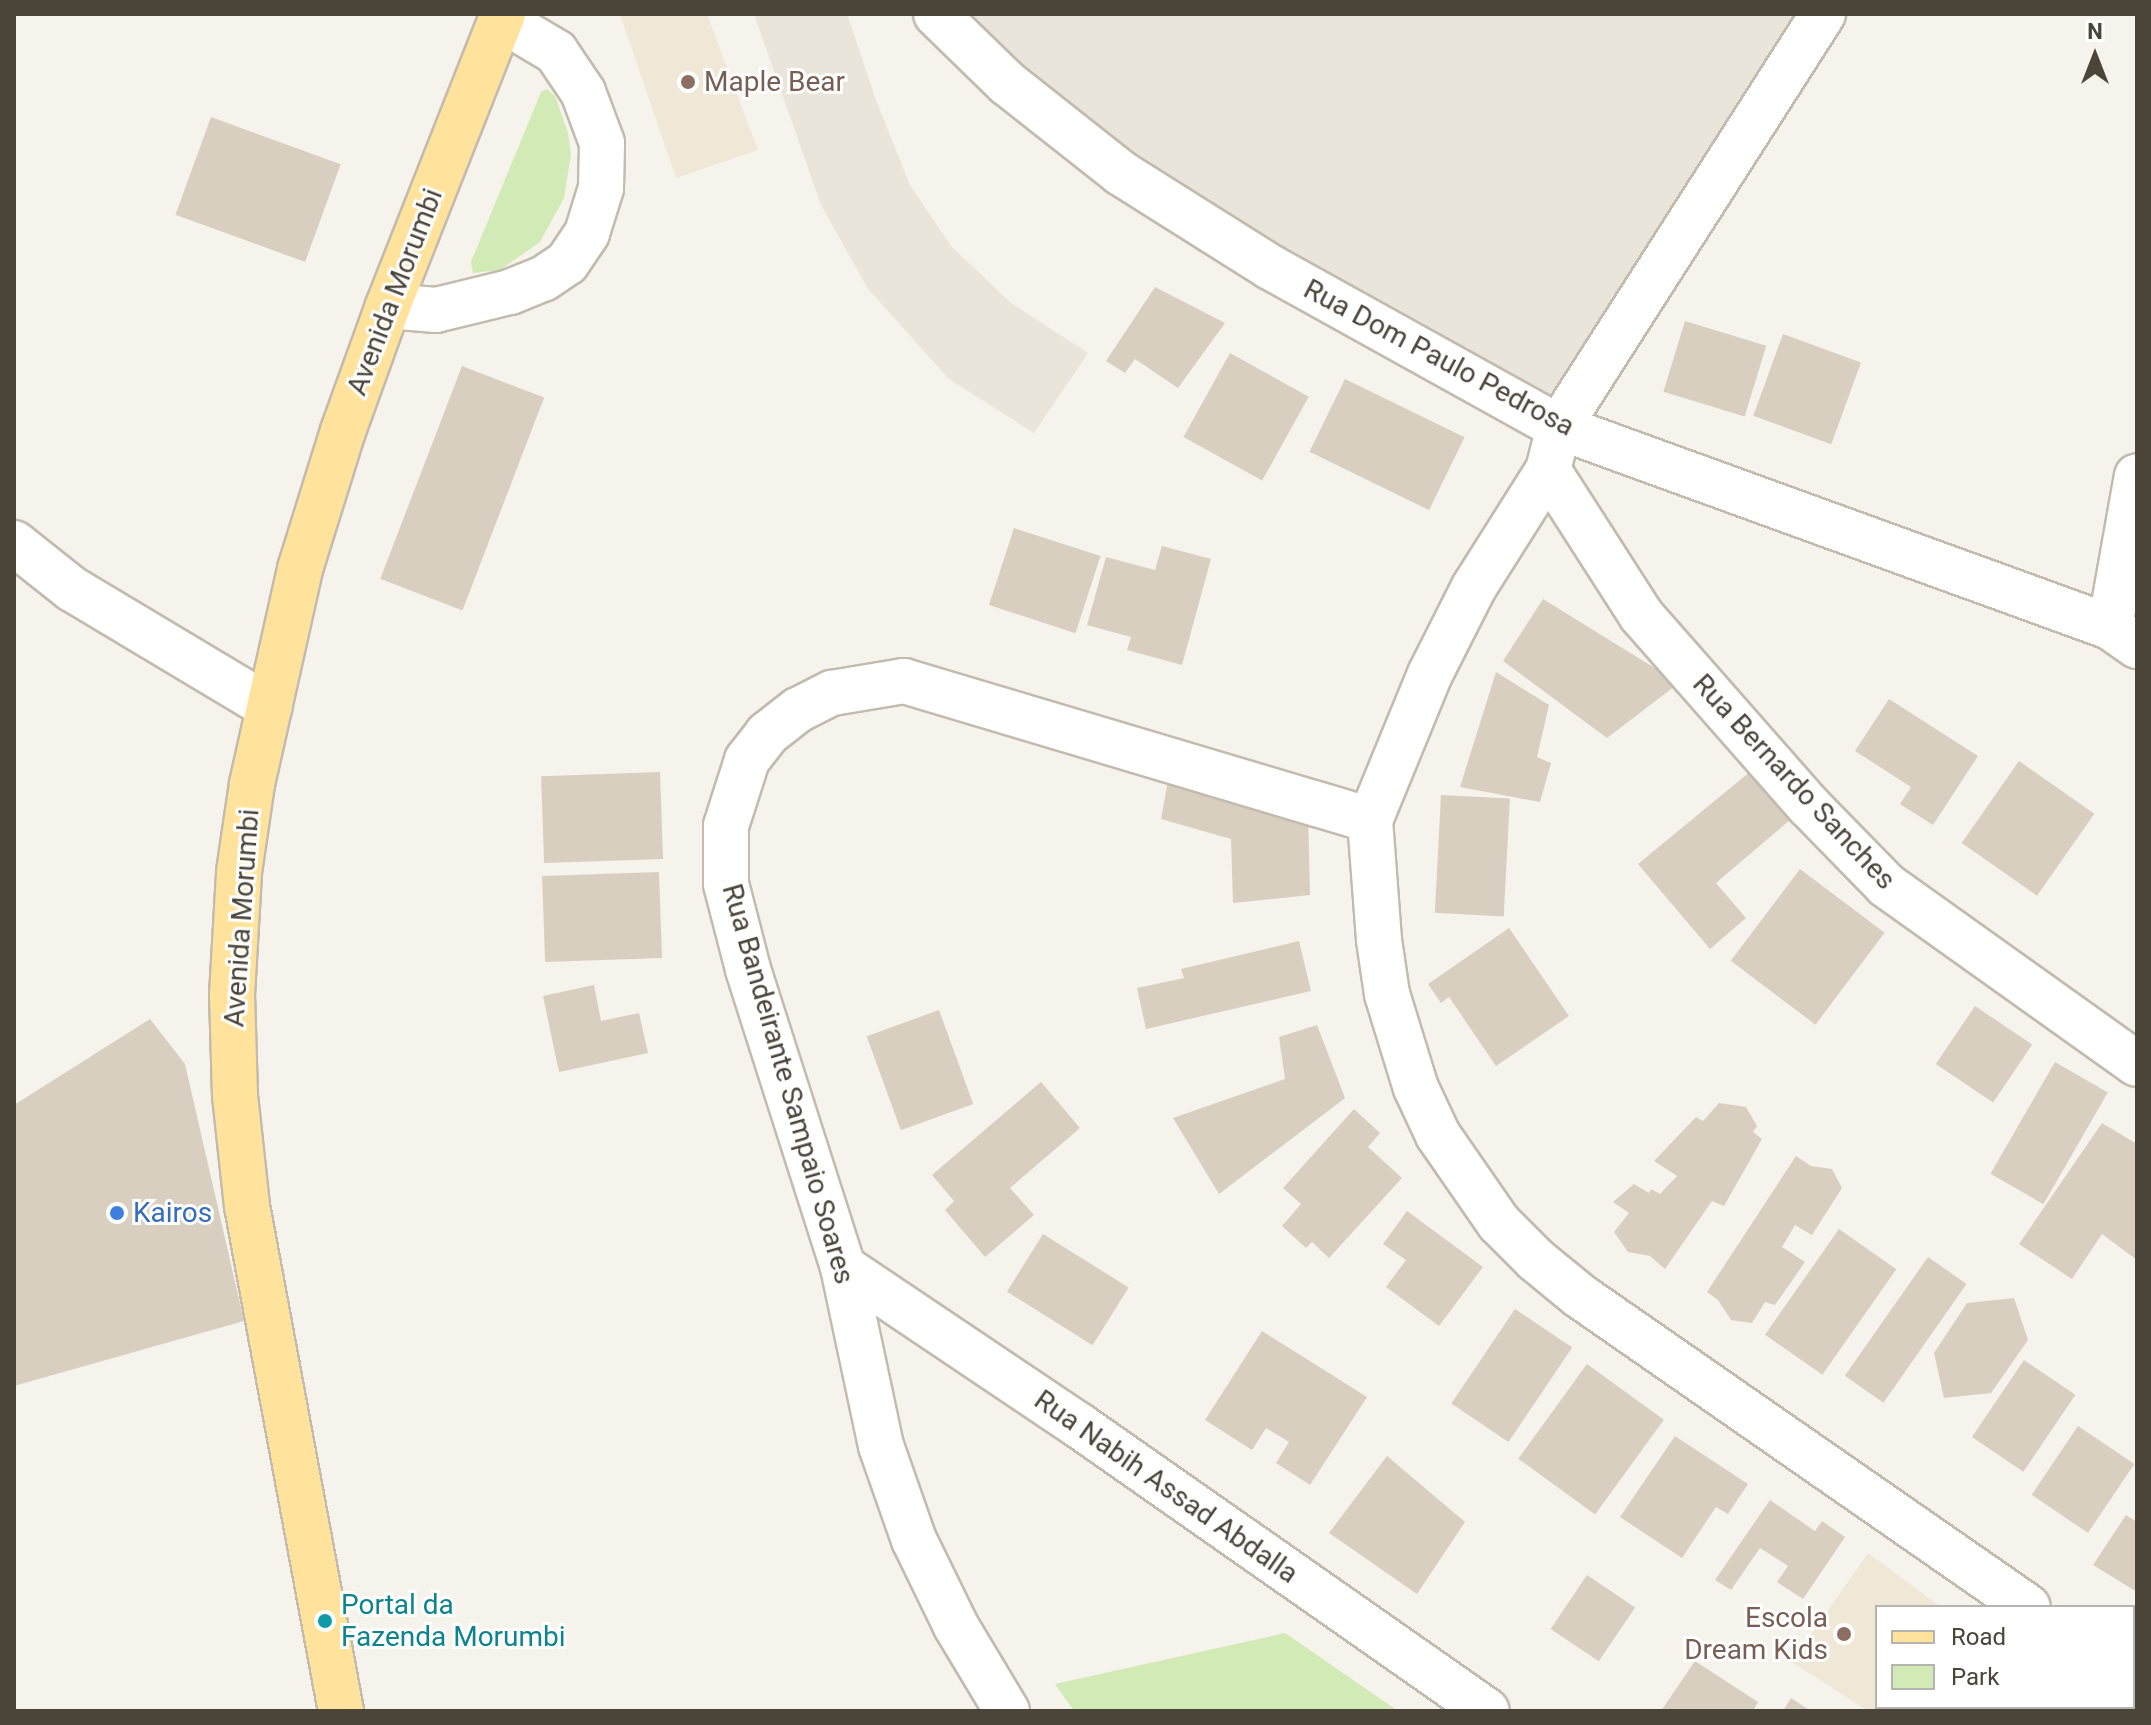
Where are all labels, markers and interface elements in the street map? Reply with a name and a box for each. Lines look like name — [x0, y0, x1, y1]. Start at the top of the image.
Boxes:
north arrow — [2055, 16, 2135, 96]
text: N — [2087, 19, 2103, 44]
place label: Maple Bear — [704, 65, 845, 99]
marker: Maple Bear — [679, 73, 697, 91]
street label: Avenida Morumbi — [340, 184, 450, 400]
street label: Rua Dom Paulo Pedrosa — [1298, 272, 1580, 444]
street label: Rua Bernardo Sanches — [1686, 667, 1902, 897]
street label: Avenida Morumbi — [218, 808, 266, 1028]
street label: Rua Bandeirante Sampaio Soares — [715, 880, 861, 1288]
place label: Kairos — [133, 1196, 212, 1230]
marker: Kairos — [108, 1204, 126, 1222]
street label: Rua Nabih Assad Abdalla — [1028, 1383, 1304, 1591]
place label: Portal da Fazenda Morumbi — [341, 1588, 566, 1654]
place label: Escola Dream Kids — [1684, 1601, 1828, 1667]
legend — [1875, 1605, 2135, 1709]
marker: Portal da Fazenda Morumbi — [316, 1612, 334, 1630]
text: Road — [1951, 1623, 2006, 1651]
marker: Escola Dream Kids — [1835, 1625, 1853, 1643]
text: Park — [1951, 1663, 1999, 1691]

